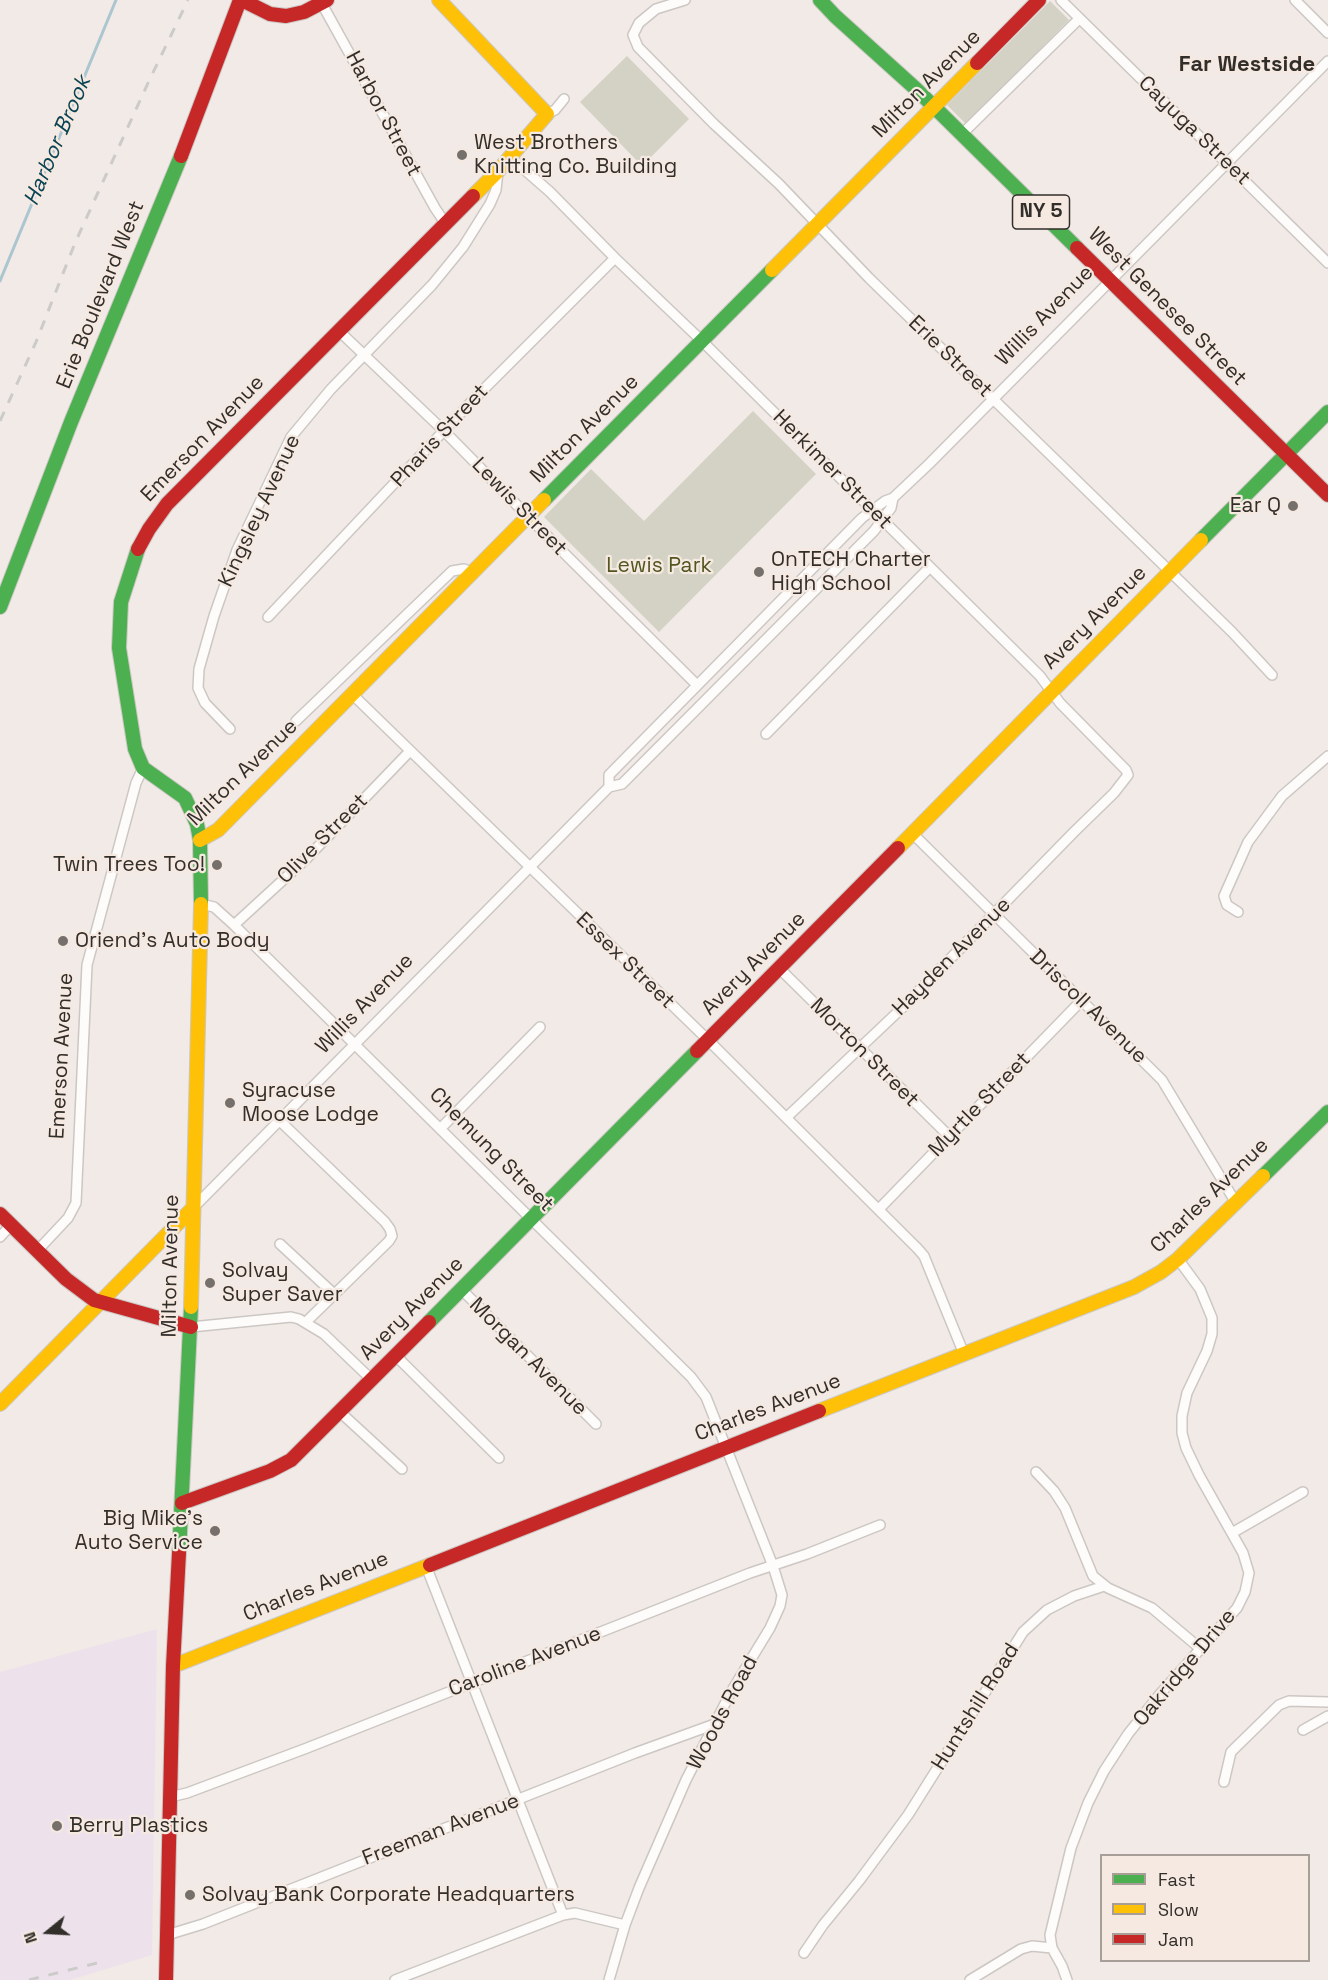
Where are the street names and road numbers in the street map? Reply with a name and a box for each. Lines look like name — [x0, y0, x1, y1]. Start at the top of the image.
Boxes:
street label: Milton Avenue — [867, 24, 987, 144]
street label: Harbor Street — [340, 47, 426, 181]
street label: Cayuga Street — [1133, 71, 1255, 191]
road number: NY 5 — [1012, 195, 1070, 229]
street label: Erie Boulevard West — [52, 198, 150, 392]
street label: West Genesee Street — [1083, 223, 1251, 391]
street label: Willis Avenue — [991, 261, 1099, 371]
street label: Erie Street — [903, 311, 997, 403]
street label: Milton Avenue — [525, 369, 645, 489]
street label: Emerson Avenue — [136, 370, 270, 508]
street label: Pharis Street — [386, 379, 494, 493]
street label: Herkimer Street — [767, 405, 897, 535]
street label: Kingsley Avenue — [214, 431, 306, 591]
street label: Lewis Street — [466, 453, 572, 561]
street label: Avery Avenue — [1038, 561, 1152, 675]
street label: Milton Avenue — [183, 714, 303, 832]
street label: Olive Street — [273, 789, 373, 889]
street label: Hayden Avenue — [888, 893, 1016, 1021]
street label: Avery Avenue — [697, 907, 811, 1021]
street label: Essex Street — [570, 908, 680, 1014]
street label: Driscoll Avenue — [1024, 945, 1152, 1069]
street label: Willis Avenue — [311, 949, 419, 1059]
street label: Emerson Avenue — [45, 972, 79, 1140]
street label: Morton Street — [804, 993, 924, 1113]
street label: Myrtle Street — [924, 1047, 1036, 1163]
street label: Chemung Street — [424, 1083, 558, 1217]
street label: Charles Avenue — [1146, 1133, 1274, 1259]
street label: Milton Avenue — [157, 1194, 185, 1338]
street label: Avery Avenue — [355, 1252, 469, 1366]
street label: Morgan Avenue — [464, 1293, 592, 1421]
street label: Charles Avenue — [691, 1369, 845, 1447]
street label: Charles Avenue — [240, 1546, 392, 1628]
street label: Oakridge Drive — [1129, 1604, 1241, 1732]
street label: Caroline Avenue — [445, 1621, 605, 1703]
street label: Huntshill Road — [927, 1639, 1025, 1775]
street label: Woods Road — [682, 1652, 764, 1774]
street label: Freeman Avenue — [359, 1788, 523, 1872]

